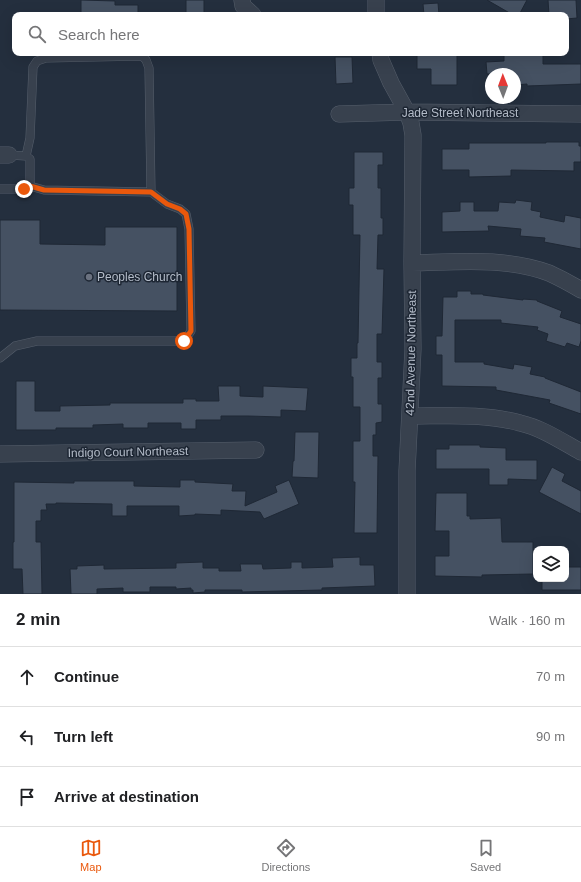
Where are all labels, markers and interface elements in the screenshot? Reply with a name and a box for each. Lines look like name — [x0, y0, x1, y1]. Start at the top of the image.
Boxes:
search box — [12, 12, 569, 56]
icon: search — [26, 23, 48, 45]
text: Search here — [58, 26, 140, 43]
north arrow — [485, 68, 521, 104]
street label: Jade Street Northeast — [402, 106, 519, 120]
route end — [15, 180, 33, 198]
place label: Peoples Church — [97, 270, 182, 284]
marker: Peoples Church — [84, 272, 94, 282]
street label: 42nd Avenue Northeast — [403, 290, 419, 416]
route start — [175, 332, 193, 350]
street label: Indigo Court Northeast — [68, 444, 189, 460]
map controls — [533, 546, 569, 582]
button: layers — [533, 546, 569, 582]
text: 2 min — [16, 610, 60, 629]
text: Walk · 160 m — [489, 613, 565, 628]
icon: ahead — [16, 666, 38, 688]
text: Continue — [54, 668, 119, 685]
text: 70 m — [536, 669, 565, 684]
icon: left — [16, 726, 38, 748]
text: Turn left — [54, 728, 113, 745]
text: 90 m — [536, 729, 565, 744]
icon: arrive — [16, 786, 38, 808]
text: Arrive at destination — [54, 788, 199, 805]
tab: Map — [80, 837, 102, 873]
tab: Directions — [261, 837, 310, 873]
tab: Saved — [470, 837, 501, 873]

